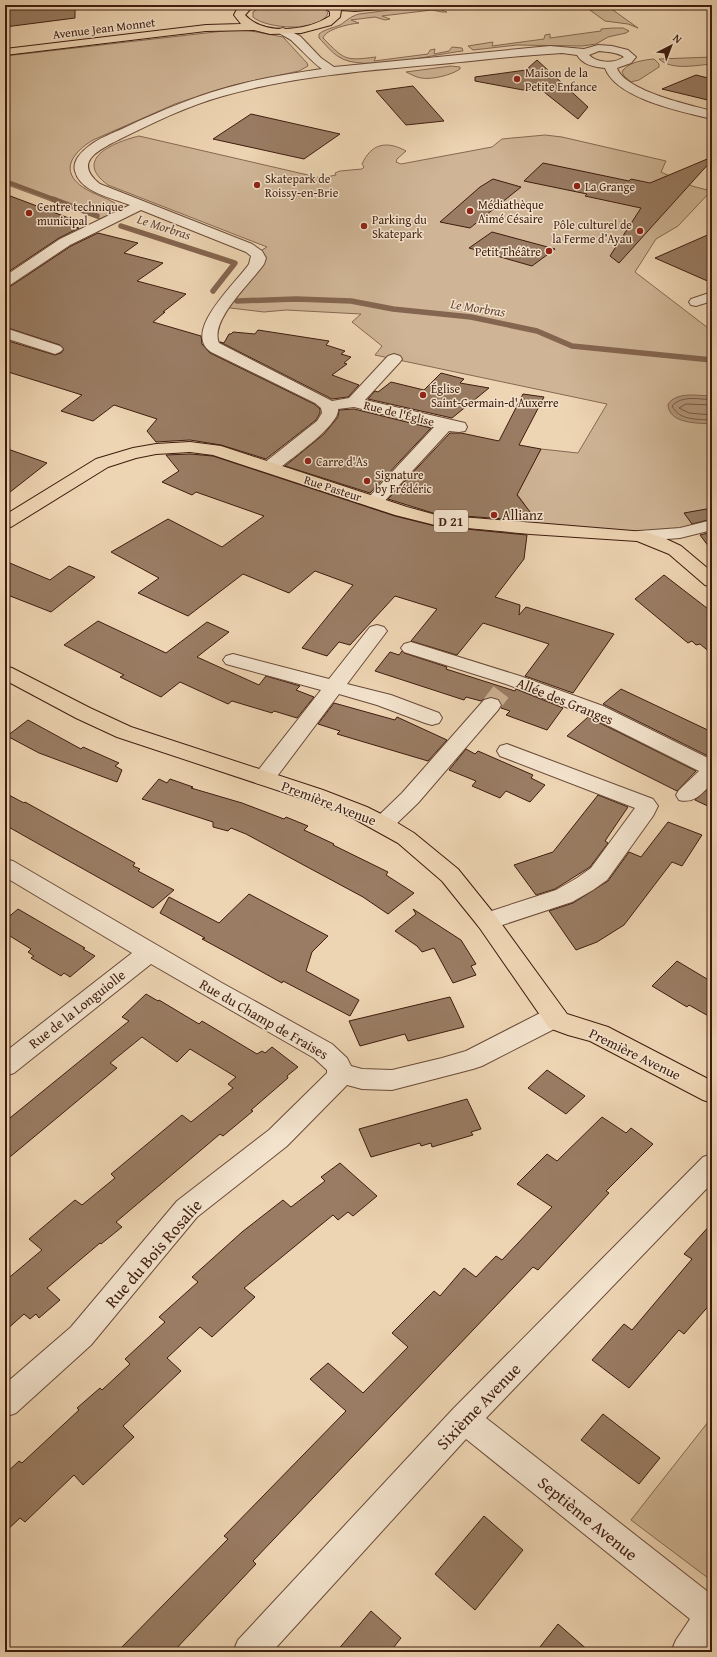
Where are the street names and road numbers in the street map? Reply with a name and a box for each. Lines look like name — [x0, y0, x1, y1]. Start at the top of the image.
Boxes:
street label: Avenue Jean Monnet — [52, 13, 157, 43]
street label: Rue de l'Église — [362, 396, 436, 430]
street label: Rue Pasteur — [302, 471, 364, 505]
road number: D 21 — [434, 510, 468, 532]
street label: Allée des Granges — [514, 672, 616, 730]
street label: Première Avenue — [279, 776, 380, 830]
street label: Rue de la Longuiolle — [24, 965, 130, 1053]
street label: Rue du Champ de Fraises — [196, 974, 332, 1064]
street label: Première Avenue — [586, 1023, 685, 1085]
street label: Rue du Bois Rosalie — [99, 1193, 207, 1313]
street label: Sixième Avenue — [430, 1357, 526, 1455]
street label: Septième Avenue — [533, 1470, 643, 1566]

